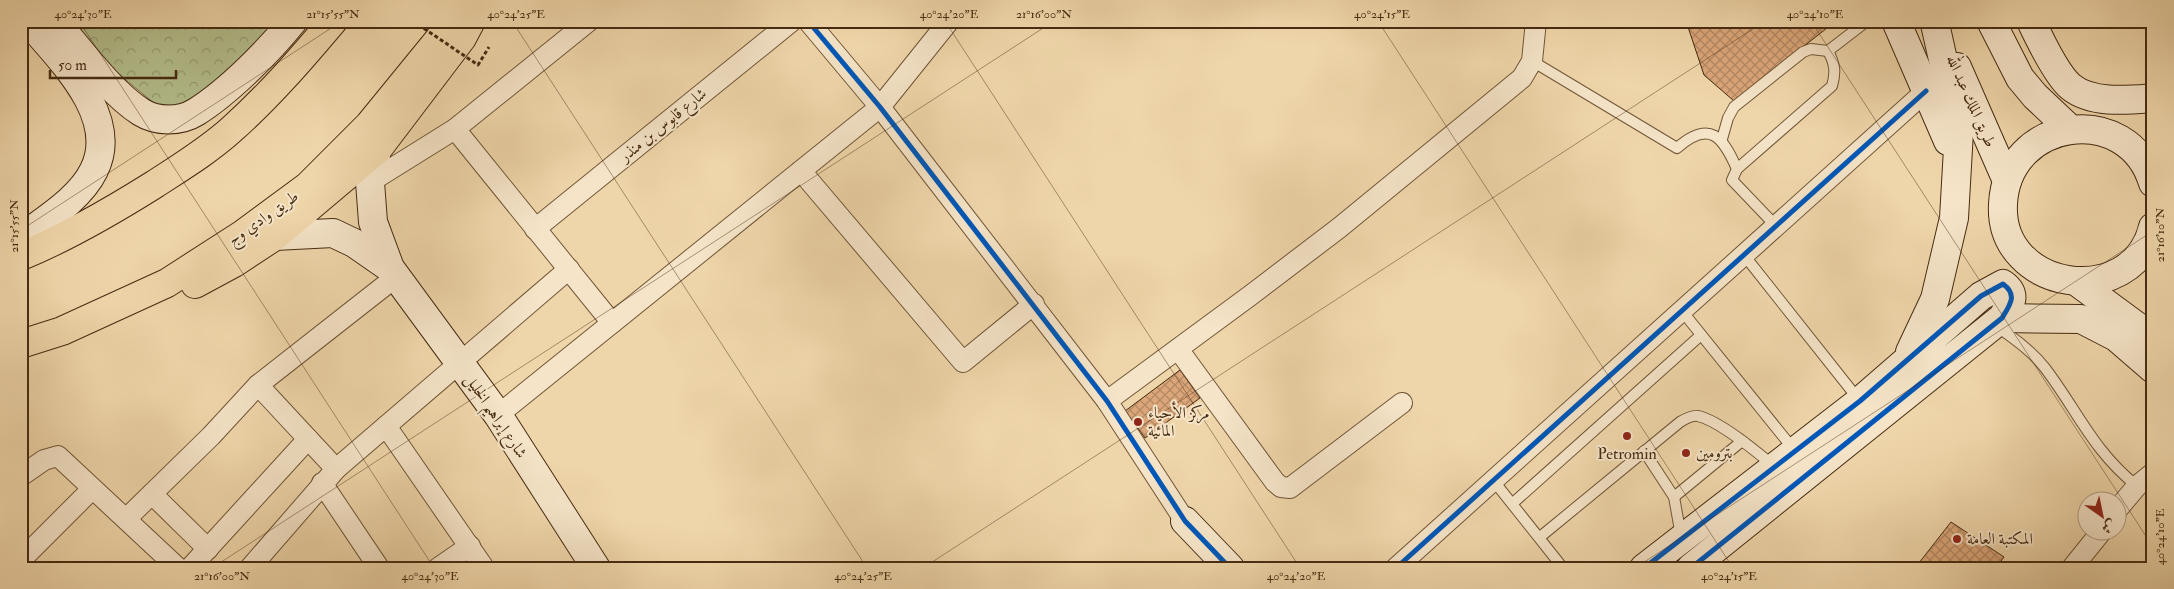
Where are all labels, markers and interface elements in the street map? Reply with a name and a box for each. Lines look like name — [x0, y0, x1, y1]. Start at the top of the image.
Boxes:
text: 40°24'30"E — [54, 7, 112, 22]
text: 21°15'55"N — [306, 7, 360, 22]
text: 40°24'25"E — [487, 7, 545, 22]
text: 40°24'20"E — [920, 7, 979, 22]
text: 21°16'00"N — [1016, 7, 1072, 22]
text: 40°24'15"E — [1354, 7, 1410, 22]
text: 40°24'10"E — [1787, 7, 1844, 22]
scale bar — [50, 48, 176, 80]
street label: طريق الملك عبد الله — [1942, 50, 2003, 150]
text: 50 m — [58, 56, 87, 75]
street label: شارع قابوس بن منذر — [614, 84, 713, 170]
street label: طريق وادي وج — [224, 186, 305, 253]
text: 21°15'55"N — [7, 199, 22, 253]
text: 21°16'10"N — [2153, 208, 2168, 262]
street label: شارع إبراهيم الخليل — [455, 370, 532, 465]
place label: مركز الأحياء المائية — [1148, 401, 1210, 441]
marker: مركز الأحياء المائية — [1132, 416, 1144, 428]
marker: Petromin — [1621, 430, 1633, 442]
place label: بترومين — [1696, 443, 1733, 463]
place label: Petromin — [1597, 444, 1657, 464]
marker: بترومين — [1680, 447, 1692, 459]
north arrow — [2076, 492, 2126, 542]
text: 40°24'10"E — [2153, 508, 2168, 565]
text: ش — [2098, 516, 2119, 537]
place label: المكتبة العامة — [1967, 529, 2033, 549]
marker: المكتبة العامة — [1951, 533, 1963, 545]
text: 21°16'00"N — [194, 569, 250, 584]
text: 40°24'30"E — [401, 569, 459, 584]
text: 40°24'25"E — [834, 569, 892, 584]
text: 40°24'20"E — [1267, 569, 1326, 584]
text: 40°24'15"E — [1701, 569, 1757, 584]

